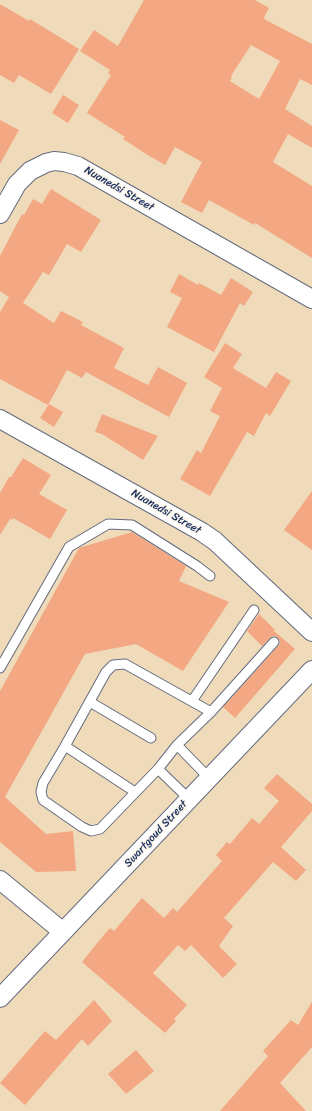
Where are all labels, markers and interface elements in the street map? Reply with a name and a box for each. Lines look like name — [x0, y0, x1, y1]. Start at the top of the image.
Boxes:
street label: Nuanedsi Street — [82, 164, 156, 214]
street label: Nuanedsi Street — [129, 487, 203, 537]
street label: Swartgoud Street — [122, 798, 190, 870]

